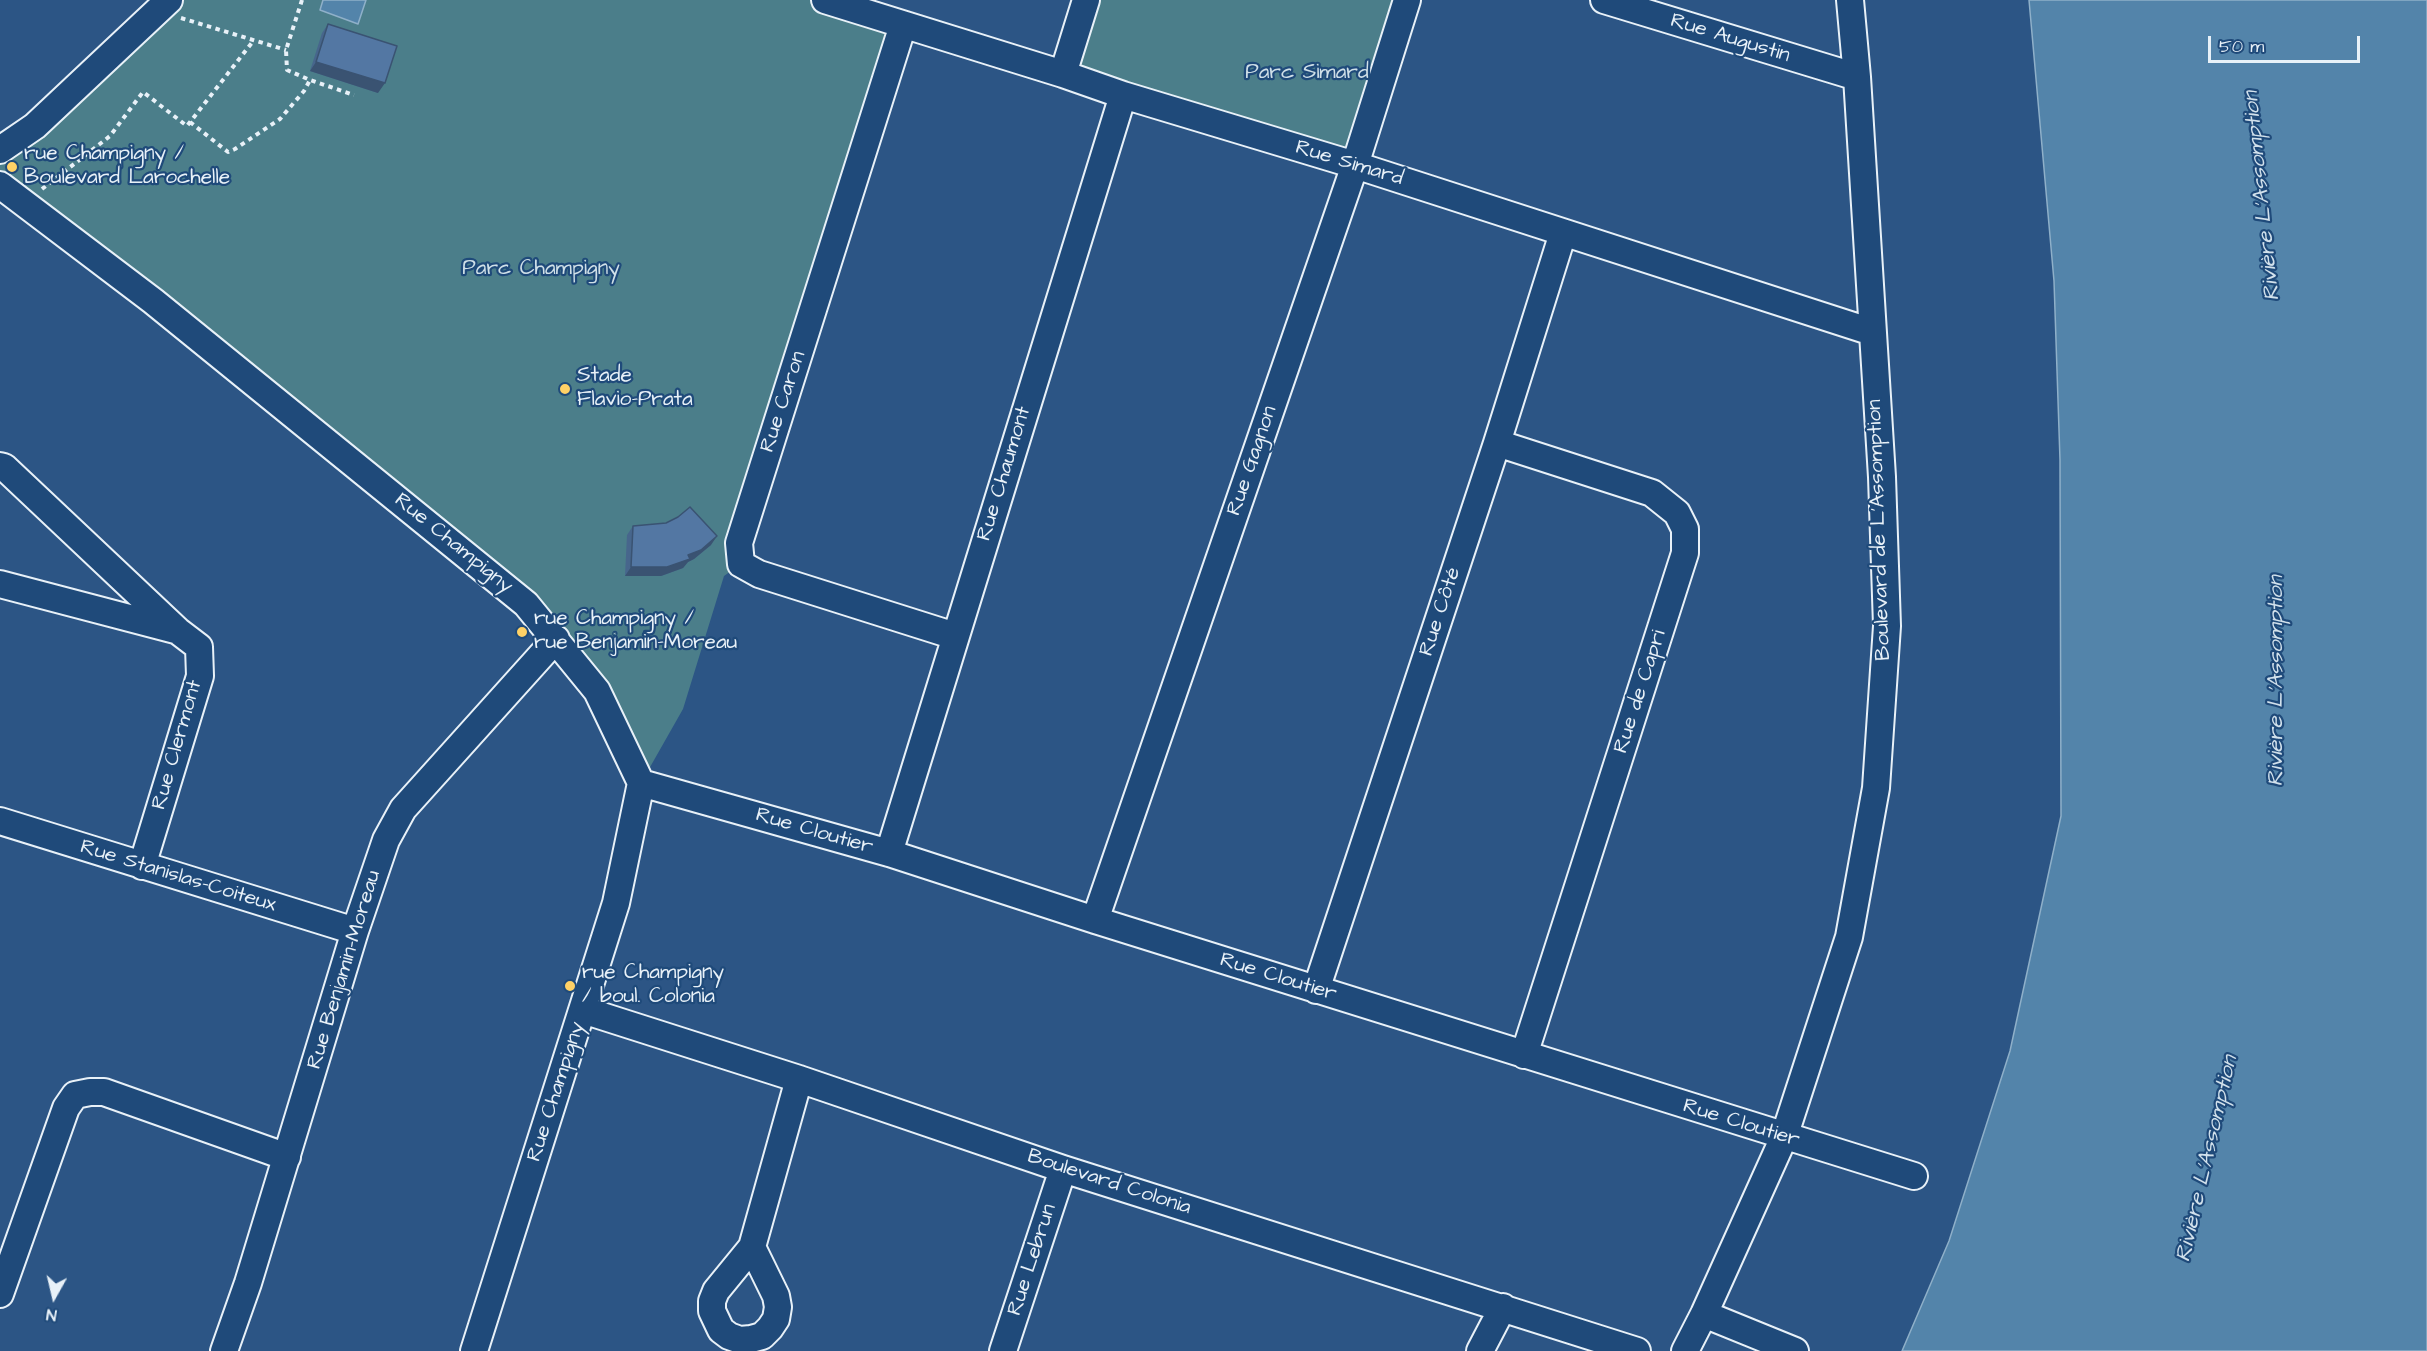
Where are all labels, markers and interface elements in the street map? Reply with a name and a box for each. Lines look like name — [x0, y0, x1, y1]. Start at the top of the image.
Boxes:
street label: Rue Augustin — [1667, 9, 1793, 69]
scale bar — [2211, 24, 2362, 62]
text: 50 m — [2219, 34, 2264, 59]
park label: Parc Simard — [1245, 61, 1369, 87]
water label: Rivière L'Assomption — [2239, 90, 2287, 302]
street label: Rue Simard — [1292, 136, 1406, 192]
place label: rue Champigny / Boulevard Larochelle — [24, 142, 230, 192]
marker: rue Champigny / Boulevard Larochelle — [5, 160, 19, 174]
park label: Parc Champigny — [462, 257, 620, 283]
street label: Rue Caron — [756, 348, 812, 456]
place label: Stade Flavio-Prata — [577, 364, 693, 414]
marker: Stade Flavio-Prata — [558, 382, 572, 396]
street label: Boulevard de L'Assomption — [1863, 399, 1897, 661]
street label: Rue Gagnon — [1222, 403, 1284, 519]
street label: Rue Chaumont — [973, 404, 1037, 544]
street label: Rue Champigny — [389, 488, 517, 600]
street label: Rue Côté — [1415, 564, 1467, 660]
water label: Rivière L'Assomption — [2264, 576, 2290, 786]
place label: rue Champigny / rue Benjamin-Moreau — [534, 607, 737, 657]
marker: rue Champigny / rue Benjamin-Moreau — [515, 625, 529, 639]
street label: Rue de Capri — [1609, 627, 1673, 757]
street label: Rue Clermont — [147, 677, 209, 813]
street label: Rue Cloutier — [753, 803, 875, 861]
street label: Rue Stanislas-Coiteux — [77, 835, 279, 919]
street label: Rue Benjamin-Moreau — [303, 868, 387, 1072]
street label: Rue Cloutier — [1217, 948, 1339, 1008]
place label: rue Champigny / boul. Colonia — [582, 961, 724, 1011]
marker: rue Champigny / boul. Colonia — [563, 979, 577, 993]
street label: Rue Champigny — [523, 1019, 591, 1165]
water label: Rivière L'Assomption — [2171, 1053, 2245, 1265]
street label: Rue Cloutier — [1680, 1094, 1802, 1154]
street label: Boulevard Colonia — [1024, 1145, 1194, 1221]
street label: Rue Lebrun — [1003, 1201, 1063, 1319]
north arrow — [24, 1267, 84, 1327]
text: N — [45, 1303, 58, 1326]

